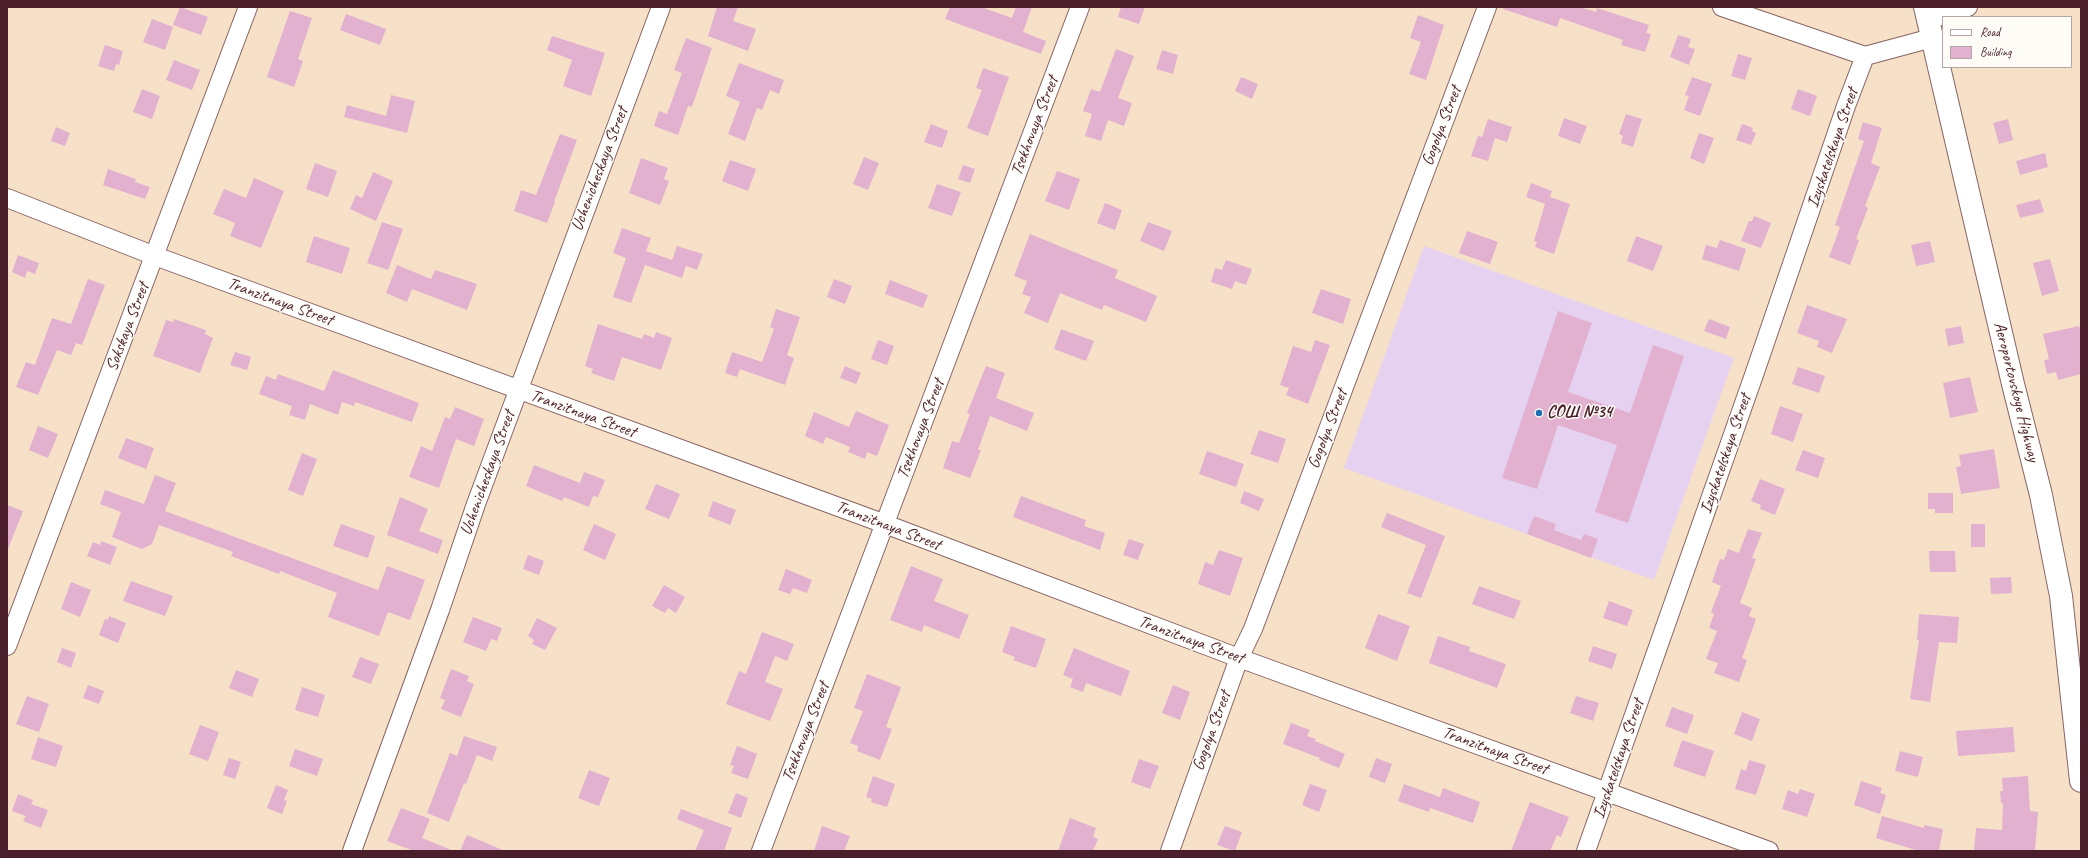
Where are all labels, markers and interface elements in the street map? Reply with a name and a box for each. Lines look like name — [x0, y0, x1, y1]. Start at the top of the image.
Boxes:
legend — [1942, 16, 2072, 68]
text: Road — [1980, 24, 2000, 40]
text: Building — [1980, 44, 2012, 60]
street label: Tsekhovaya Street — [1007, 74, 1063, 178]
street label: Gogolya Street — [1418, 84, 1466, 168]
street label: Izyskatelskaya Street — [1803, 86, 1863, 210]
street label: Uchenicheskaya Street — [567, 104, 633, 234]
street label: Tranzitnaya Street — [225, 273, 335, 331]
street label: Sokskaya Street — [102, 280, 154, 374]
street label: Aeroportovskoye Highway — [1989, 320, 2043, 464]
street label: Tsekhovaya Street — [893, 377, 949, 481]
street label: Tranzitnaya Street — [528, 385, 638, 443]
street label: Gogolya Street — [1304, 387, 1352, 471]
street label: Izyskatelskaya Street — [1696, 392, 1756, 516]
place label: СОШ №34 — [1547, 403, 1612, 423]
street label: Uchenicheskaya Street — [456, 408, 520, 538]
marker: СОШ №34 — [1534, 408, 1544, 418]
street label: Tranzitnaya Street — [833, 497, 943, 555]
street label: Tranzitnaya Street — [1136, 611, 1246, 669]
street label: Tsekhovaya Street — [778, 680, 834, 784]
street label: Gogolya Street — [1188, 688, 1236, 774]
street label: Izyskatelskaya Street — [1589, 697, 1649, 821]
street label: Tranzitnaya Street — [1440, 722, 1550, 780]

